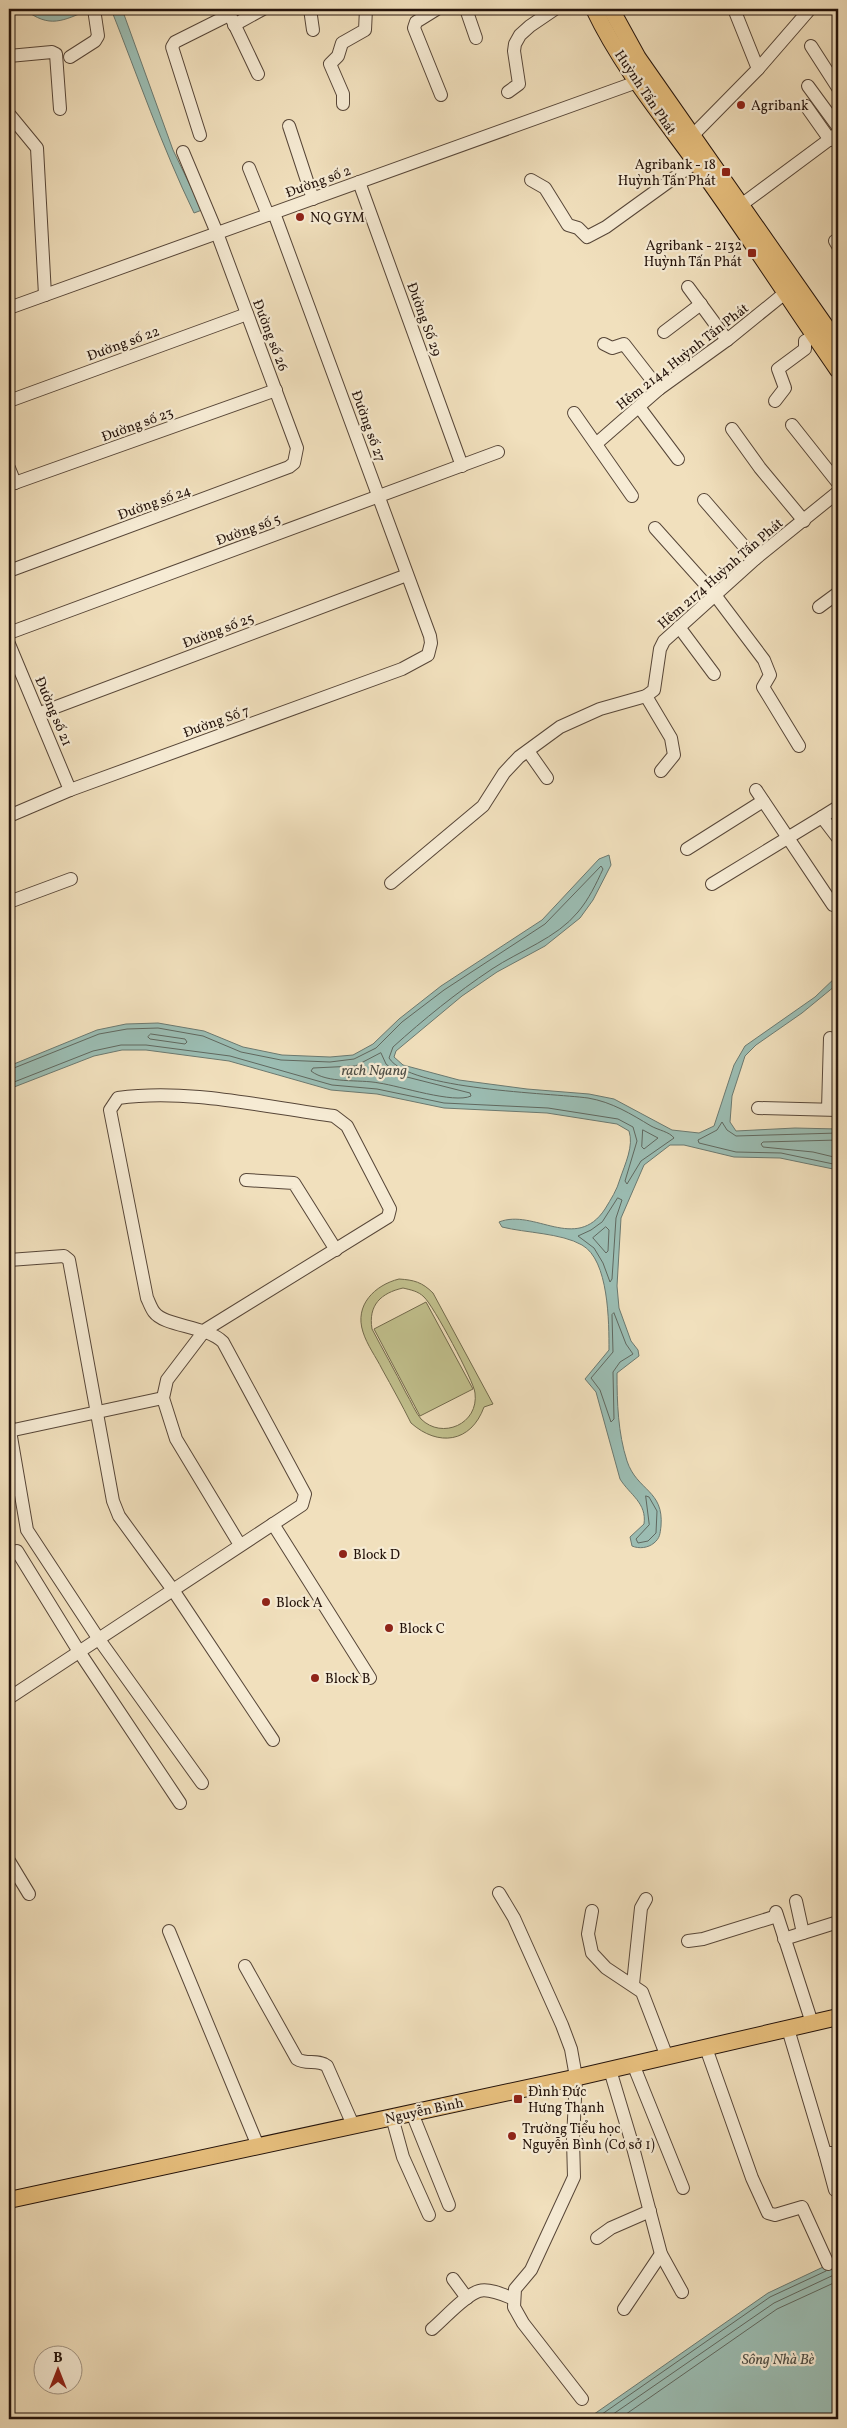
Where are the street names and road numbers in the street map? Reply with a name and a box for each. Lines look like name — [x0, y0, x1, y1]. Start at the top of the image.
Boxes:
street label: Huỳnh Tấn Phát — [609, 47, 680, 139]
street label: Đường số 2 — [283, 162, 354, 203]
street label: Đường Số 29 — [401, 280, 446, 359]
street label: Đường số 26 — [247, 297, 292, 374]
street label: Hẻm 2144 Huỳnh Tấn Phát — [613, 299, 753, 415]
street label: Đường số 22 — [85, 323, 162, 366]
street label: Đường số 27 — [346, 388, 389, 465]
street label: Đường số 23 — [99, 404, 176, 447]
street label: Đường số 24 — [115, 481, 194, 525]
street label: Đường số 5 — [214, 510, 284, 551]
street label: Hẻm 2174 Huỳnh Tấn Phát — [654, 514, 788, 634]
street label: Đường số 25 — [180, 609, 257, 654]
street label: Đường số 21 — [29, 674, 76, 749]
street label: Đường Số 7 — [181, 702, 253, 743]
street label: Nguyễn Bình — [383, 2094, 465, 2129]

